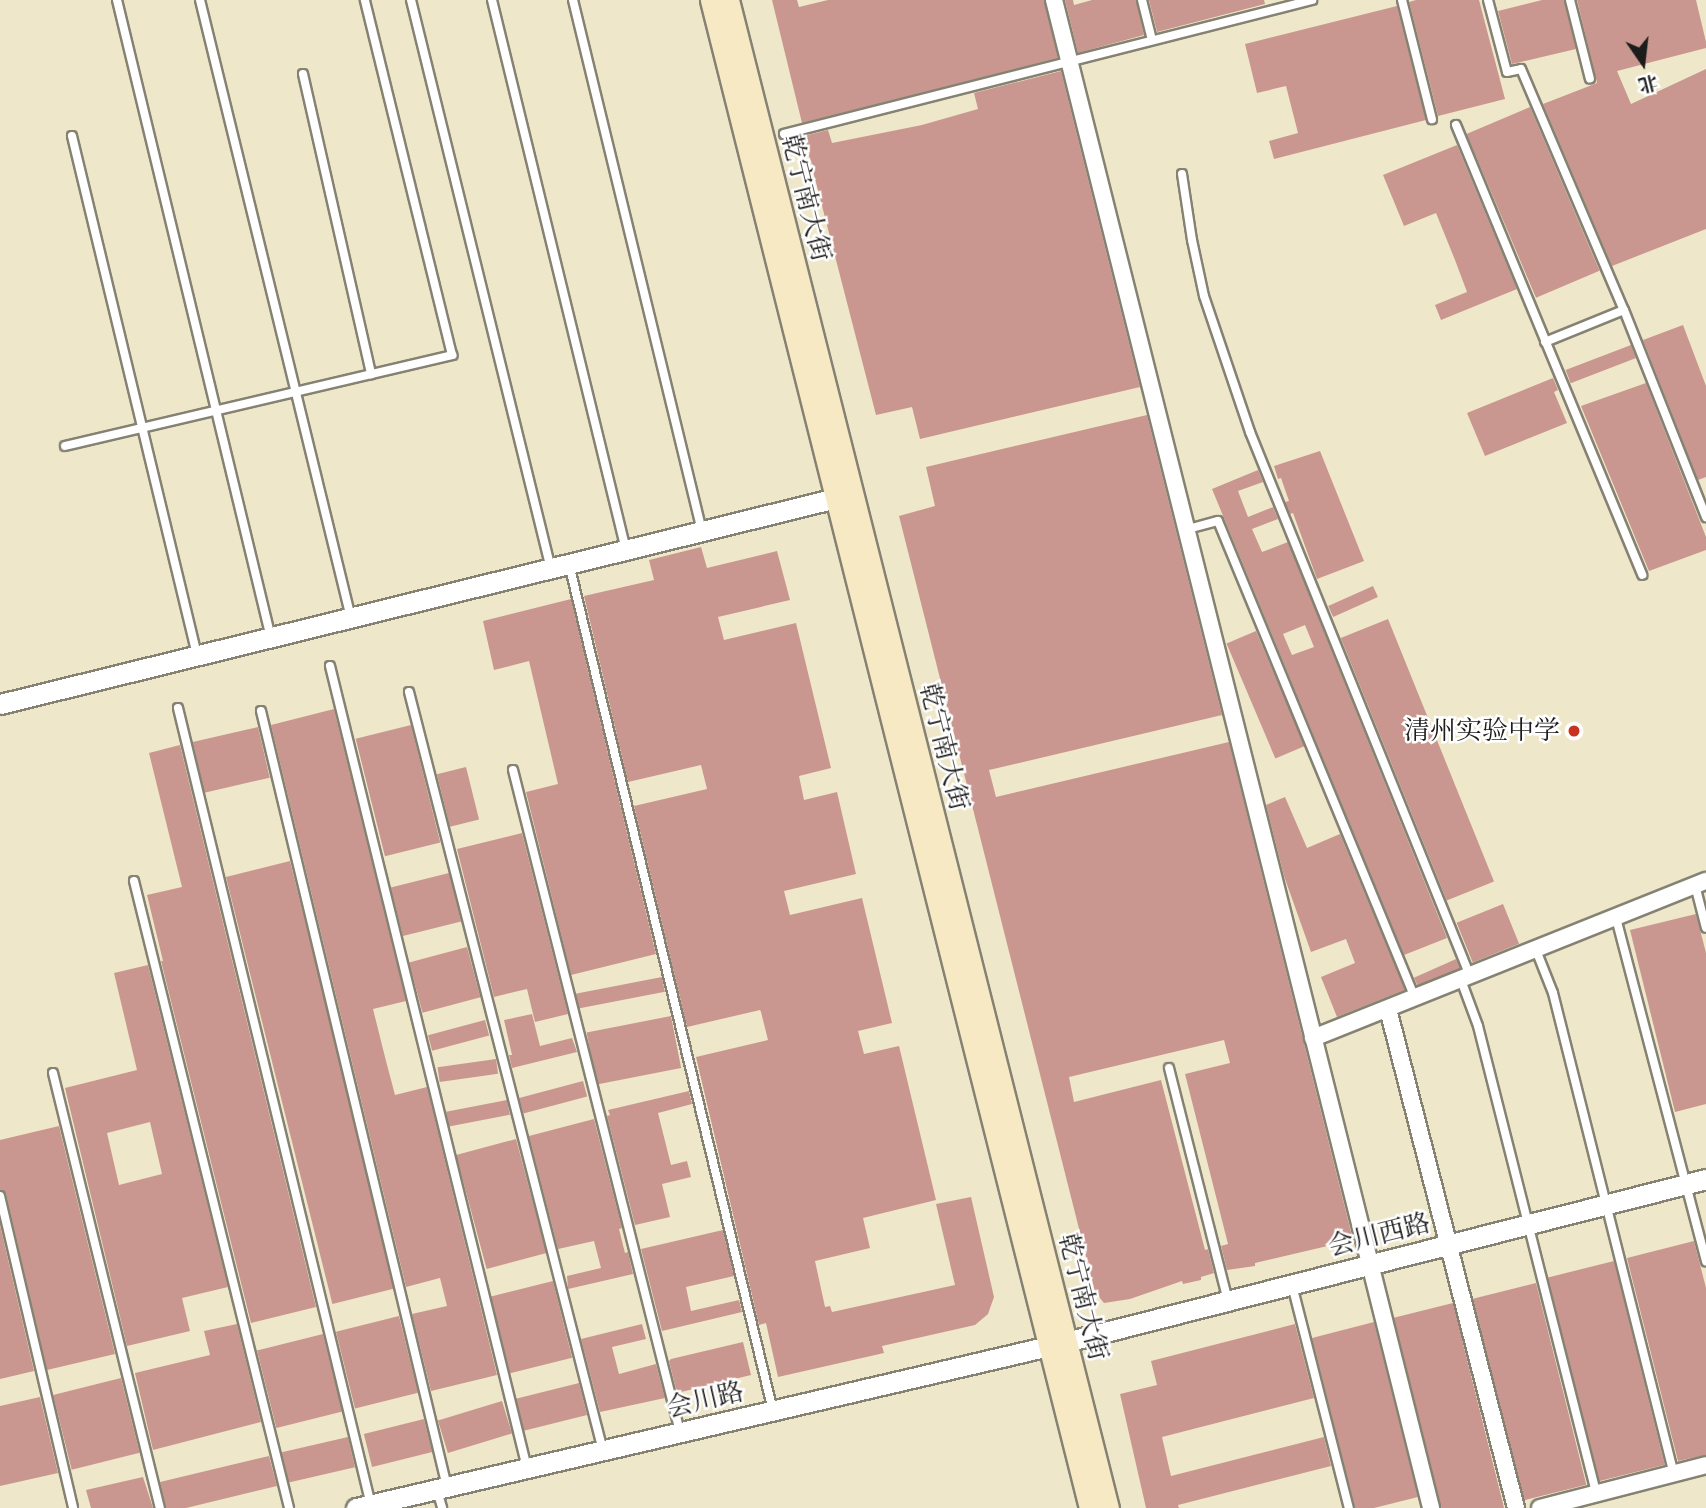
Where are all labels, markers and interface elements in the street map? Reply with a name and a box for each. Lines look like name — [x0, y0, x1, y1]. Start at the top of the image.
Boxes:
north arrow — [1608, 28, 1678, 98]
text: 北 — [1636, 68, 1660, 98]
street label: 乾宁南大街 — [775, 131, 837, 265]
street label: 乾宁南大街 — [913, 680, 975, 814]
place label: 清州实验中学 — [1404, 715, 1560, 747]
marker: 清州实验中学 — [1566, 723, 1582, 739]
street label: 会川西路 — [1325, 1207, 1433, 1263]
street label: 乾宁南大街 — [1052, 1230, 1114, 1364]
street label: 会川路 — [663, 1376, 747, 1424]

